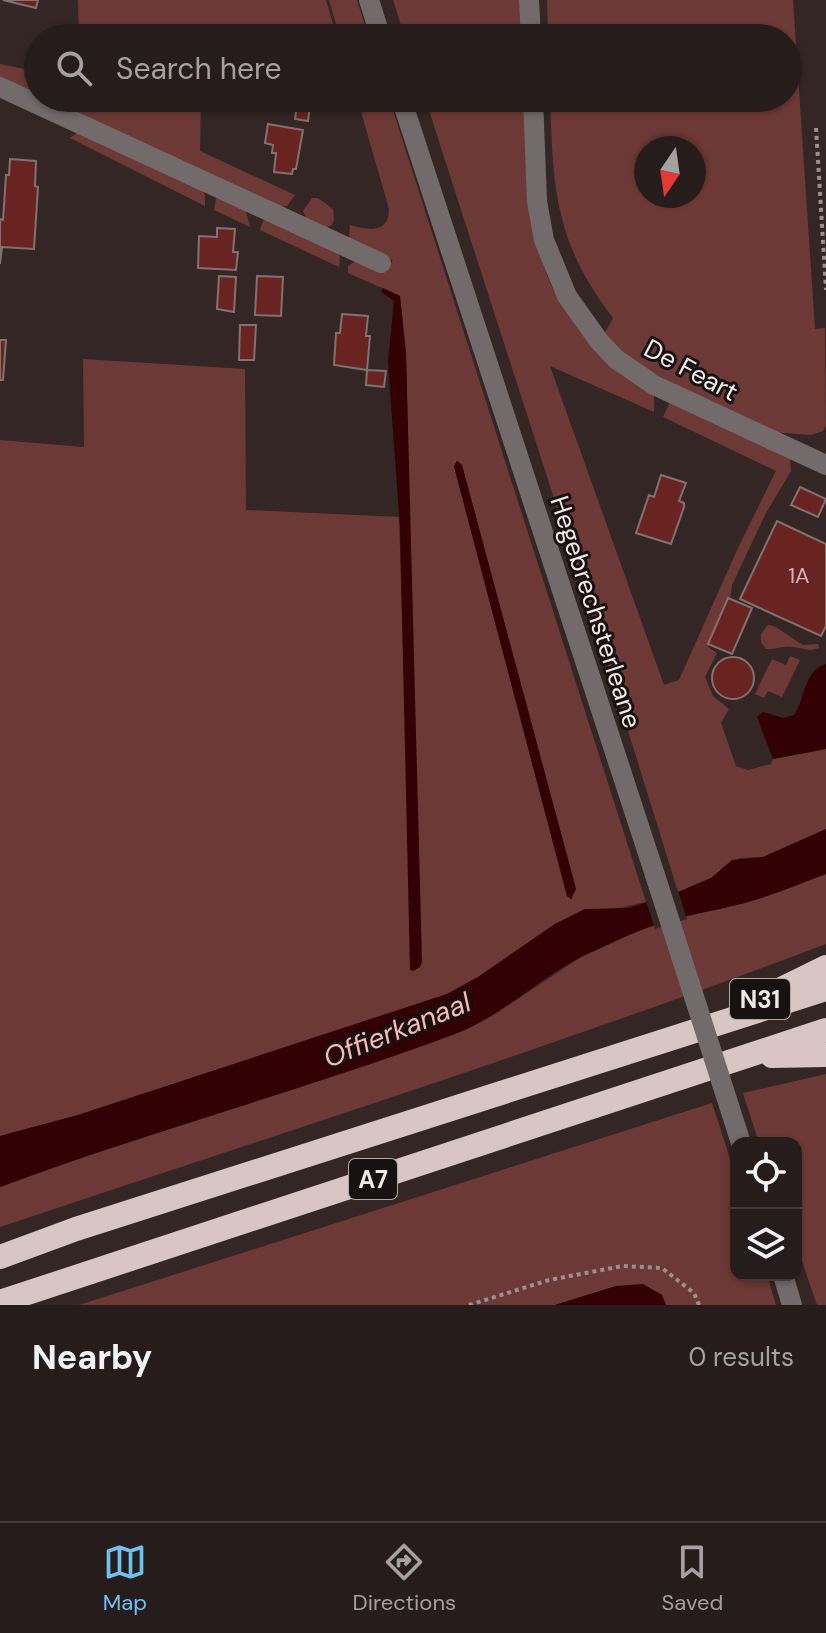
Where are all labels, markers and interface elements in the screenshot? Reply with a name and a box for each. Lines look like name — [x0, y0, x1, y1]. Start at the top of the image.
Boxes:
search box — [24, 24, 802, 112]
icon: search — [52, 46, 96, 90]
text: Search here — [116, 49, 282, 88]
north arrow — [634, 136, 706, 208]
street label: De Feart — [638, 331, 744, 409]
street label: Hegebrechsterleane — [542, 492, 650, 732]
house number: 1A — [788, 561, 810, 590]
road number: N31 — [730, 979, 790, 1019]
water label: Offierkanaal — [318, 983, 477, 1076]
map controls — [730, 1137, 802, 1281]
button: locate — [730, 1137, 802, 1209]
road number: A7 — [349, 1159, 397, 1199]
button: layers — [730, 1209, 802, 1281]
text: Nearby — [32, 1335, 152, 1380]
text: 0 results — [688, 1340, 794, 1374]
tab: Map — [103, 1540, 147, 1617]
tab: Directions — [353, 1540, 456, 1617]
tab: Saved — [662, 1540, 723, 1617]

